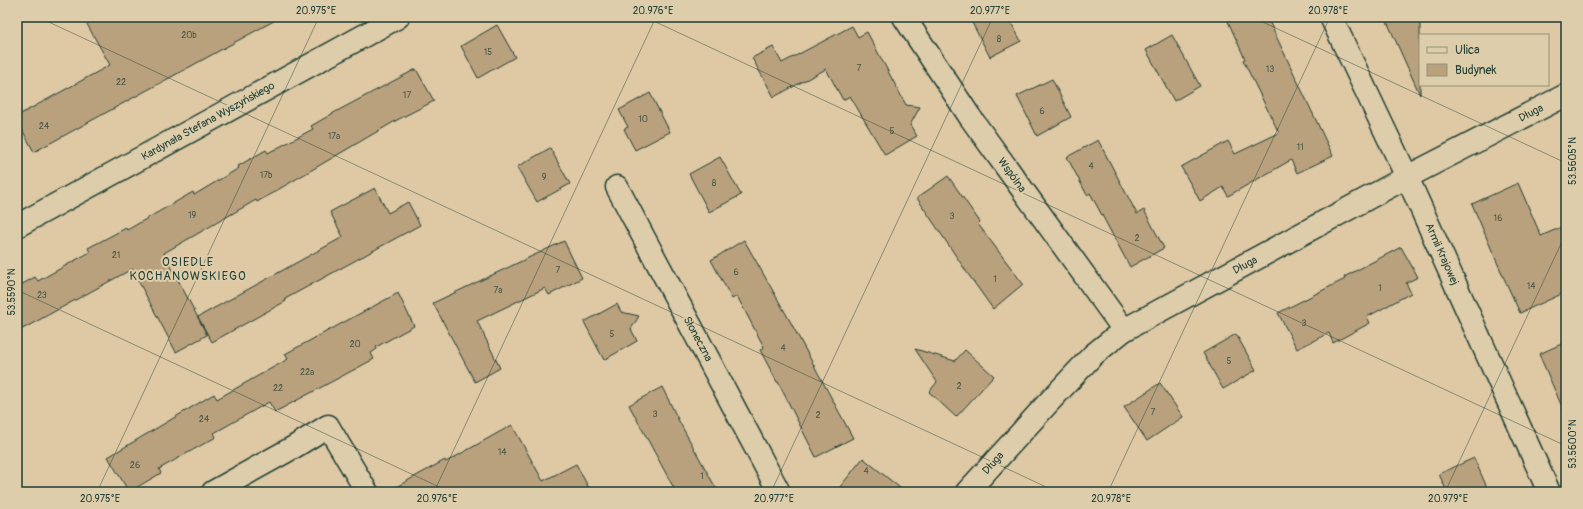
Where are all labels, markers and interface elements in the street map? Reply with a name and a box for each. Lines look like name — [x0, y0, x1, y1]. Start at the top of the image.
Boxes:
text: 20.975°E — [296, 5, 336, 17]
text: 20.976°E — [633, 5, 673, 17]
text: 20.977°E — [970, 5, 1010, 17]
text: 20.978°E — [1308, 5, 1348, 17]
house number: 20b — [181, 30, 197, 41]
house number: 8 — [997, 34, 1002, 45]
legend — [1419, 34, 1549, 86]
text: Ulica — [1455, 43, 1480, 58]
house number: 15 — [484, 47, 492, 58]
house number: 7 — [857, 63, 862, 74]
text: Budynek — [1455, 63, 1497, 78]
house number: 13 — [1266, 64, 1274, 75]
house number: 22 — [116, 77, 126, 88]
street label: Kardynała Stefana Wyszyńskiego — [139, 79, 277, 163]
house number: 17 — [403, 90, 411, 101]
street label: Długa — [1517, 101, 1545, 125]
house number: 6 — [1039, 106, 1045, 117]
house number: 10 — [638, 114, 648, 125]
house number: 24 — [39, 121, 50, 132]
house number: 5 — [890, 126, 895, 137]
house number: 17a — [328, 131, 340, 142]
text: 53.5605°N — [1567, 137, 1579, 185]
house number: 11 — [1296, 142, 1304, 153]
street label: Wspólna — [995, 155, 1029, 195]
house number: 4 — [1088, 161, 1094, 172]
house number: 17b — [260, 170, 273, 181]
house number: 9 — [542, 172, 547, 183]
house number: 8 — [712, 178, 717, 189]
house number: 19 — [188, 210, 196, 221]
house number: 3 — [949, 211, 955, 222]
house number: 16 — [1494, 213, 1502, 224]
street label: Armii Krajowej — [1423, 221, 1461, 287]
house number: 2 — [1134, 233, 1140, 244]
house number: 21 — [112, 250, 120, 261]
street label: Długa — [1231, 253, 1259, 277]
district label: OSIEDLE KOCHANOWSKIEGO — [129, 255, 247, 284]
house number: 7 — [556, 265, 561, 276]
house number: 6 — [733, 267, 739, 278]
text: 53.5590°N — [6, 268, 18, 316]
house number: 1 — [993, 274, 997, 285]
house number: 14 — [1527, 281, 1536, 292]
house number: 1 — [1378, 283, 1382, 294]
house number: 7a — [494, 285, 502, 296]
house number: 23 — [37, 290, 47, 301]
street label: Słoneczna — [681, 314, 715, 364]
house number: 3 — [1301, 318, 1307, 329]
house number: 5 — [610, 329, 615, 340]
house number: 20 — [349, 339, 361, 350]
house number: 4 — [780, 343, 786, 354]
house number: 5 — [1227, 356, 1232, 367]
house number: 22a — [300, 367, 314, 378]
house number: 2 — [956, 381, 962, 392]
house number: 22 — [273, 383, 283, 394]
house number: 7 — [1151, 407, 1156, 418]
house number: 3 — [652, 409, 658, 420]
house number: 2 — [815, 410, 821, 421]
house number: 24 — [199, 414, 210, 425]
text: 53.5600°N — [1567, 419, 1579, 469]
house number: 14 — [498, 447, 507, 458]
street label: Długa — [980, 449, 1006, 477]
house number: 26 — [130, 460, 140, 471]
house number: 4 — [863, 466, 869, 477]
house number: 1 — [700, 471, 704, 482]
text: 20.975°E — [80, 493, 120, 505]
text: 20.976°E — [417, 493, 457, 505]
text: 20.977°E — [754, 493, 794, 505]
text: 20.978°E — [1091, 493, 1131, 505]
text: 20.979°E — [1428, 493, 1468, 505]

